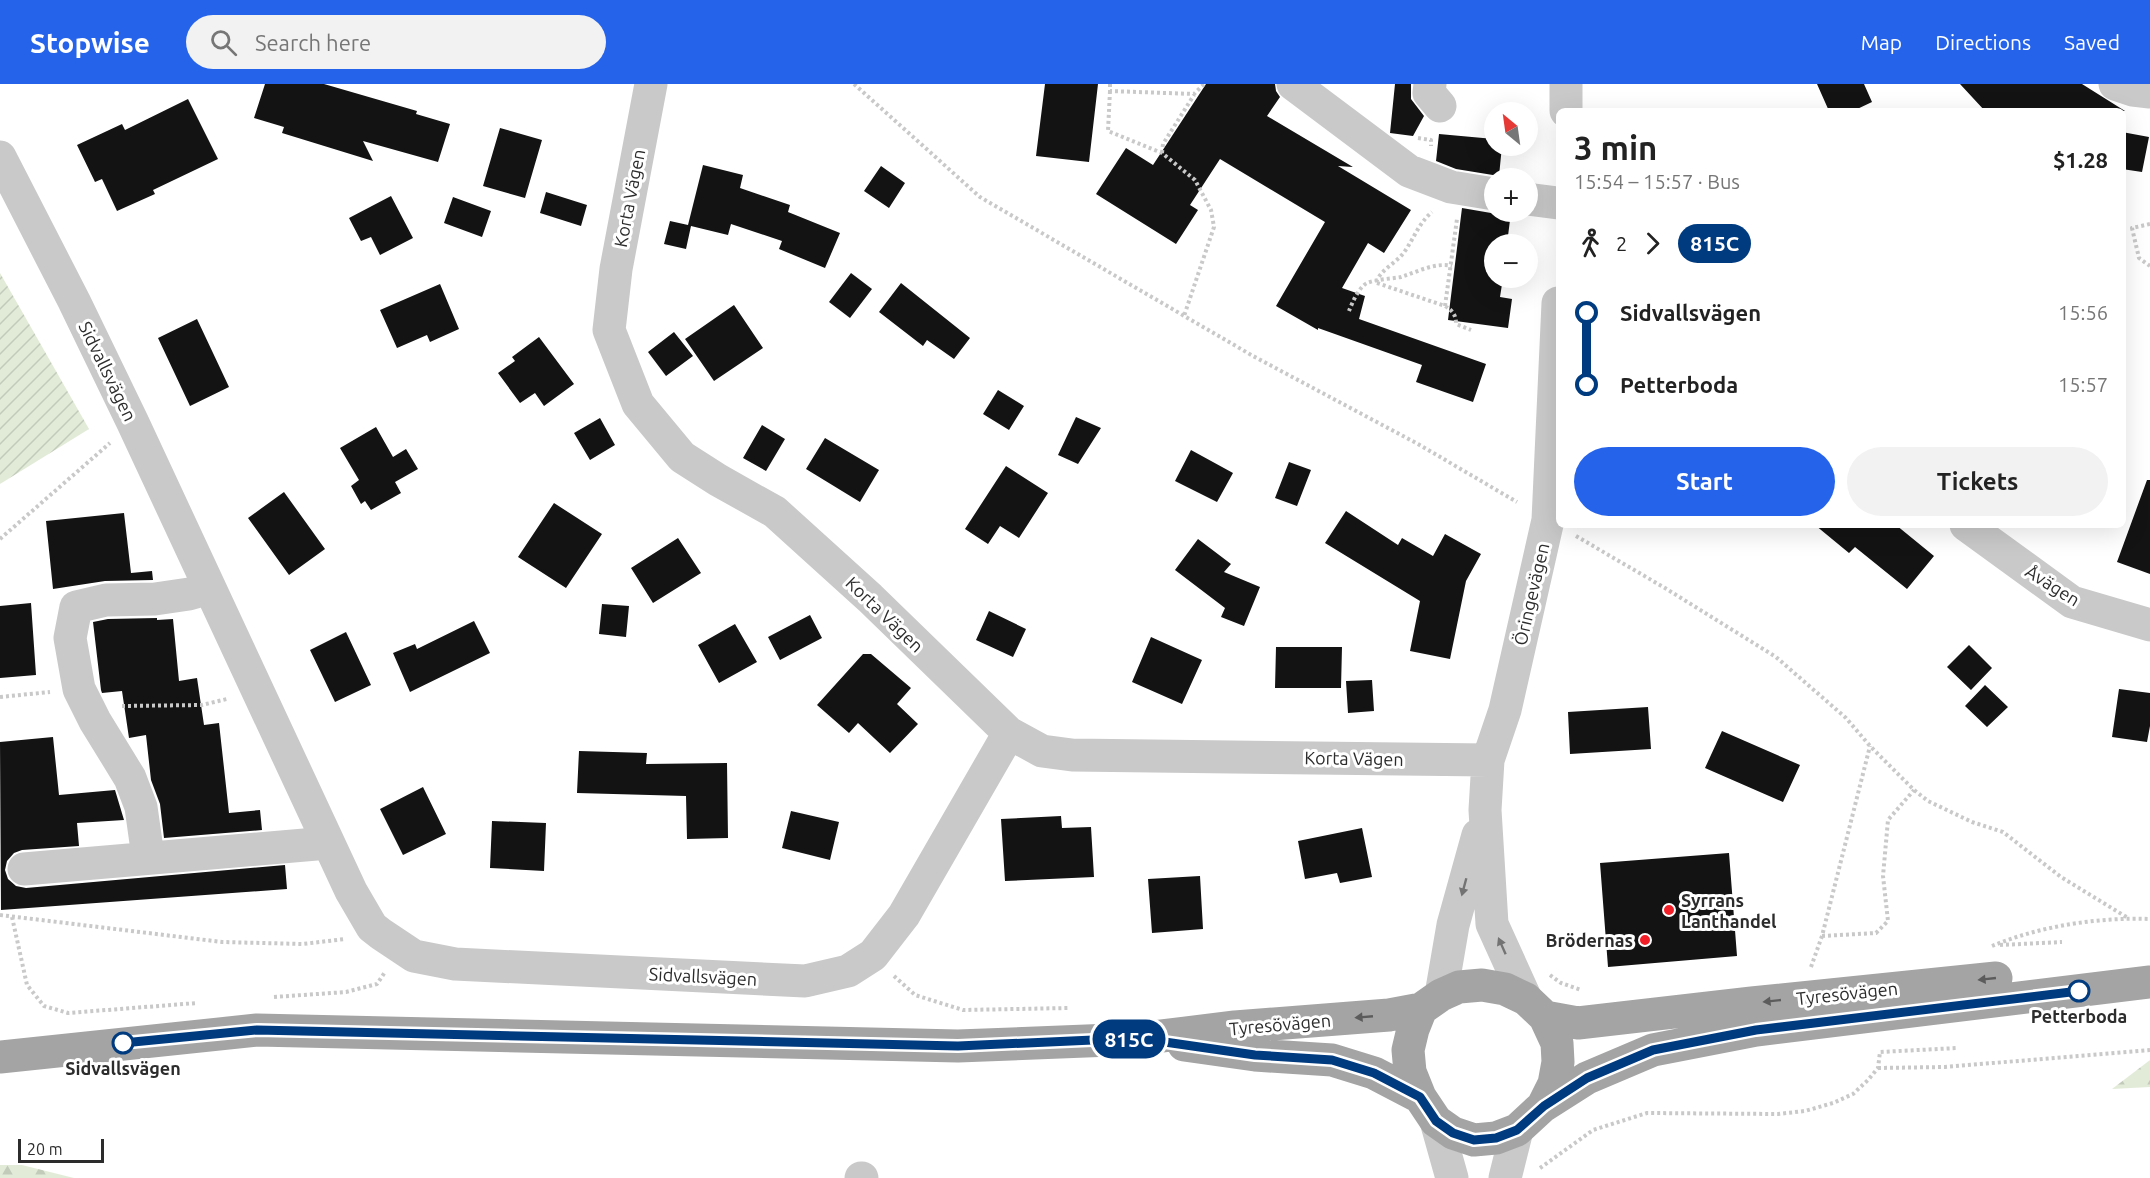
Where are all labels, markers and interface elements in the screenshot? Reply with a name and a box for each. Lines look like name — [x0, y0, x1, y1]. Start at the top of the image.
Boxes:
search box — [186, 15, 606, 69]
icon: search — [207, 26, 240, 59]
text: Stopwise — [30, 27, 150, 58]
text: Search here — [255, 30, 371, 55]
text: Map — [1861, 30, 1902, 54]
text: Directions — [1935, 30, 2031, 54]
text: Saved — [2064, 30, 2120, 54]
north arrow — [1484, 102, 1538, 156]
map controls — [1484, 102, 1538, 288]
text: 3 min — [1574, 129, 1657, 166]
street label: Korta Vägen — [610, 147, 648, 249]
text: $1.28 — [2053, 147, 2108, 172]
button: + — [1484, 168, 1538, 222]
text: 15:54 – 15:57 · Bus — [1574, 170, 1740, 193]
icon: walk — [1574, 227, 1607, 260]
icon: forward — [1636, 227, 1669, 260]
text: 815C — [1690, 231, 1739, 255]
text: 2 — [1616, 232, 1627, 255]
button: − — [1484, 234, 1538, 288]
text: Sidvallsvägen — [1620, 300, 1761, 325]
text: 15:56 — [2058, 301, 2108, 324]
street label: Sidvallsvägen — [75, 318, 141, 424]
text: Petterboda — [1620, 372, 1738, 397]
text: 15:57 — [2058, 373, 2108, 396]
button: Start — [1574, 447, 1835, 516]
button: Tickets — [1847, 447, 2108, 516]
street label: Öringevägen — [1510, 541, 1552, 647]
street label: Åvägen — [2022, 561, 2084, 609]
street label: Korta Vägen — [842, 572, 928, 656]
street label: Korta Vägen — [1304, 747, 1404, 769]
one-way arrow — [1459, 878, 1468, 896]
place label: Syrrans Lanthandel — [1681, 890, 1777, 931]
marker: Syrrans Lanthandel — [1662, 903, 1676, 917]
place label: Brödernas — [1546, 930, 1633, 950]
marker: Brödernas — [1638, 933, 1652, 947]
one-way arrow — [1497, 937, 1506, 955]
street label: Sidvallsvägen — [648, 963, 758, 989]
one-way arrow — [1978, 974, 1997, 984]
street label: Tyresövägen — [1795, 978, 1899, 1008]
marker: Petterboda — [2068, 980, 2090, 1002]
one-way arrow — [1763, 996, 1782, 1006]
place label: Petterboda — [2031, 1006, 2127, 1026]
street label: Tyresövägen — [1228, 1010, 1332, 1038]
one-way arrow — [1354, 1012, 1373, 1022]
line badge: 815C — [1087, 1020, 1171, 1058]
text: 815C — [1105, 1027, 1153, 1051]
marker: Sidvallsvägen — [112, 1032, 134, 1054]
place label: Sidvallsvägen — [65, 1058, 181, 1078]
scale bar — [18, 1136, 104, 1164]
text: 20 m — [27, 1140, 63, 1158]

